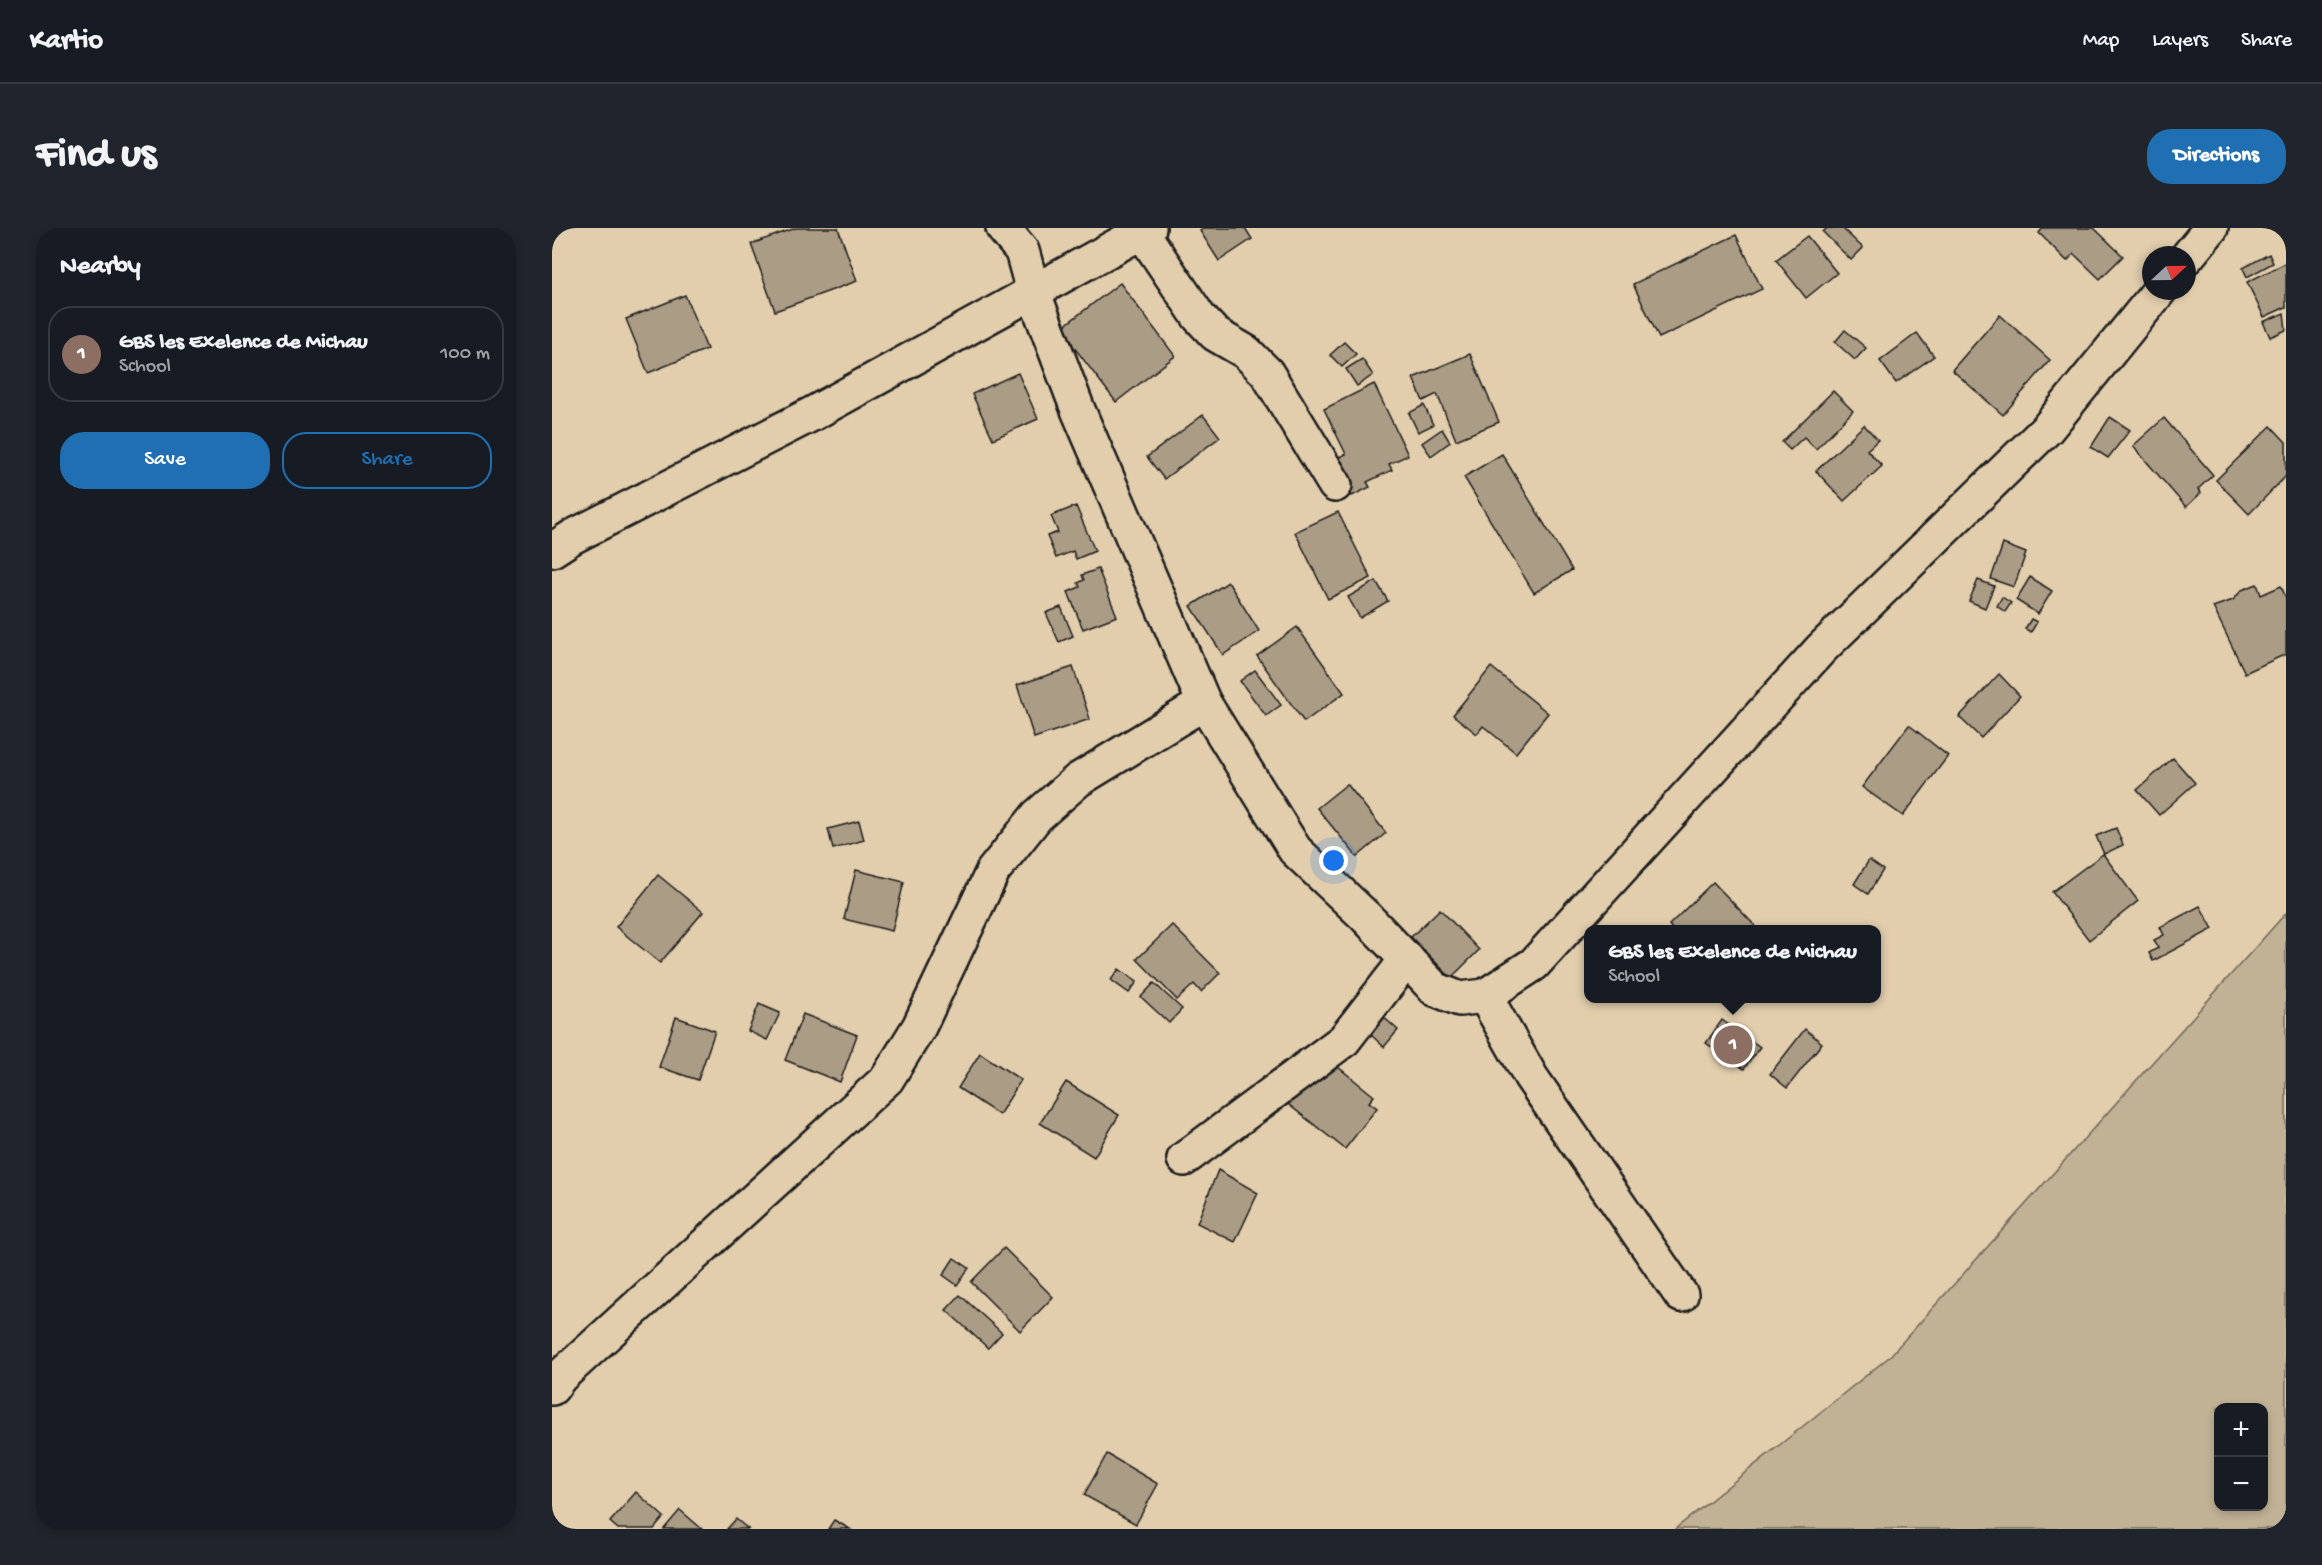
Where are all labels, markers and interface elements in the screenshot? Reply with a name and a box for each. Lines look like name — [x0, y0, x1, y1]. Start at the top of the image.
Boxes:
text: Kartio — [30, 25, 103, 58]
text: Map — [2083, 29, 2119, 54]
text: Layers — [2152, 29, 2208, 54]
text: Share — [2241, 29, 2292, 54]
button: Directions — [2147, 129, 2286, 184]
text: Find us — [36, 132, 156, 181]
north arrow — [2142, 246, 2196, 300]
text: Nearby — [60, 252, 141, 283]
text: GBS les Exelence de Michau — [119, 330, 368, 356]
text: 1 — [77, 343, 86, 366]
text: 100 m — [440, 343, 490, 366]
text: School — [119, 356, 171, 379]
button: Save — [60, 432, 270, 489]
button: Share — [282, 432, 492, 489]
your location — [1319, 846, 1348, 875]
popup — [1584, 925, 1881, 1003]
text: GBS les Exelence de Michau — [1608, 940, 1857, 966]
text: School — [1608, 966, 1660, 989]
pin: 1 — [1714, 1022, 1752, 1068]
map controls — [2214, 1403, 2268, 1511]
button: + — [2214, 1403, 2268, 1457]
button: − — [2214, 1457, 2268, 1511]

